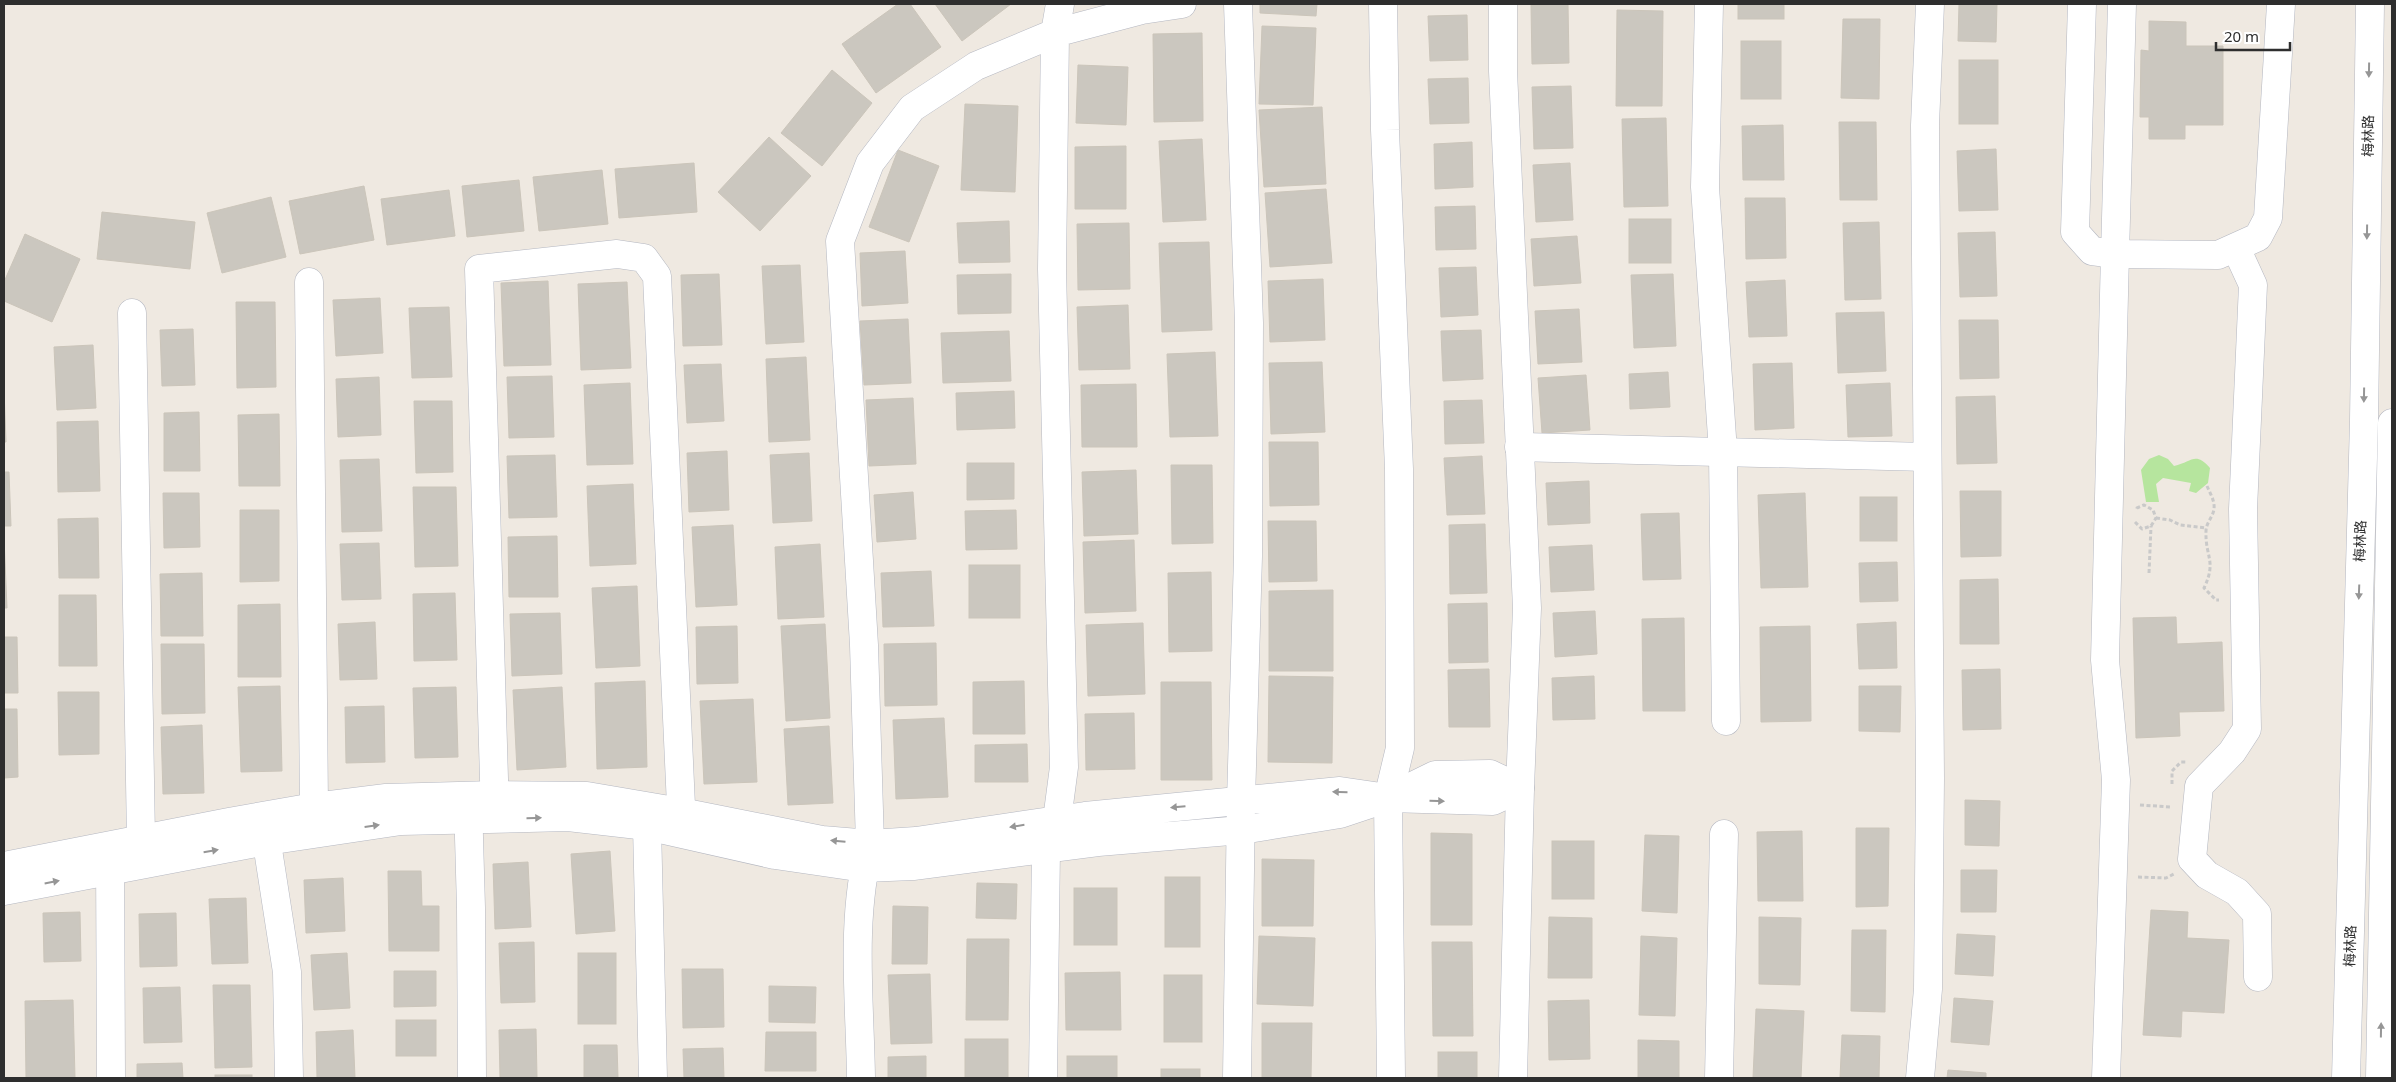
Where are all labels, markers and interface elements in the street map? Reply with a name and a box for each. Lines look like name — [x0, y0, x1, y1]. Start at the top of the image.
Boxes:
scale bar — [2216, 20, 2290, 52]
text: 20 m — [2224, 26, 2259, 46]
one-way arrow — [2365, 62, 2373, 78]
street label: 梅林路 — [2358, 115, 2377, 157]
one-way arrow — [2362, 225, 2370, 241]
one-way arrow — [2360, 387, 2368, 403]
street label: 梅林路 — [2349, 520, 2370, 562]
one-way arrow — [2355, 585, 2363, 601]
one-way arrow — [1332, 788, 1348, 796]
one-way arrow — [1429, 797, 1445, 805]
one-way arrow — [1170, 803, 1186, 811]
one-way arrow — [526, 814, 542, 822]
one-way arrow — [364, 821, 380, 829]
one-way arrow — [1009, 822, 1025, 830]
one-way arrow — [830, 837, 846, 845]
one-way arrow — [204, 847, 220, 855]
one-way arrow — [44, 878, 59, 886]
street label: 梅林路 — [2339, 925, 2360, 967]
one-way arrow — [2377, 1021, 2385, 1037]

